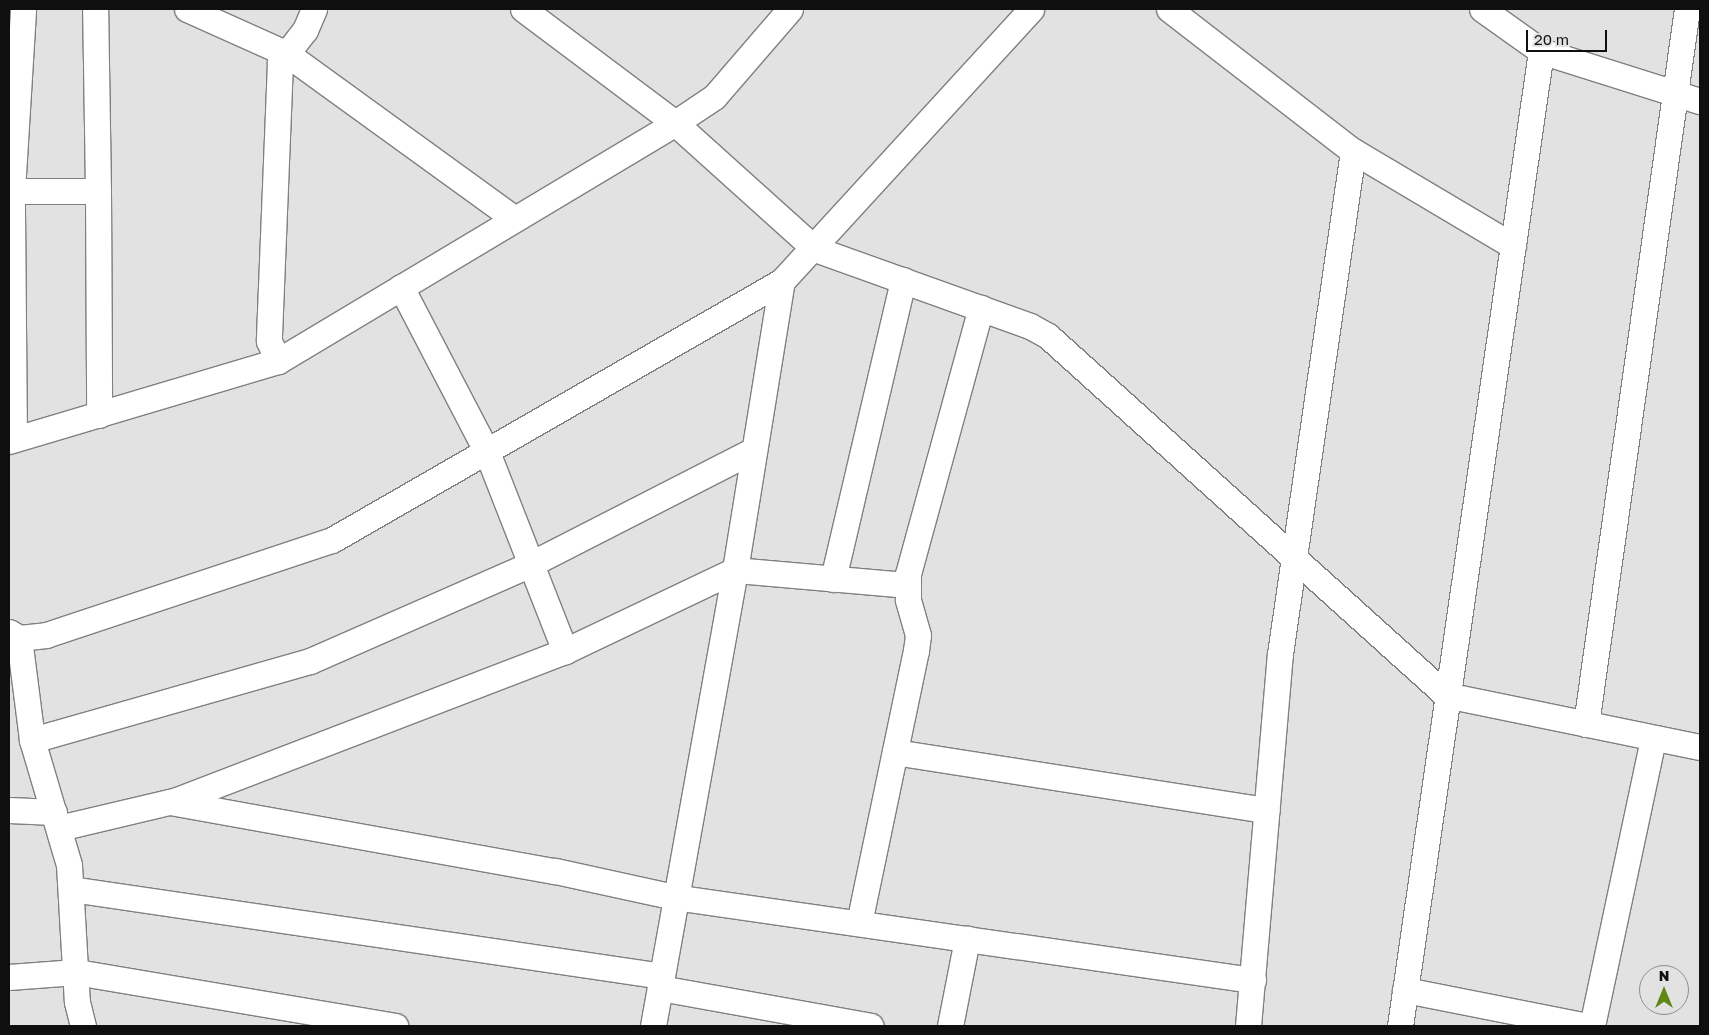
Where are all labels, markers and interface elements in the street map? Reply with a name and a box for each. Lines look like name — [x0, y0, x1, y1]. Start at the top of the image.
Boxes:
scale bar — [1529, 20, 1610, 52]
text: 20 m — [1534, 30, 1569, 48]
north arrow — [1639, 965, 1689, 1015]
text: N — [1659, 967, 1669, 984]

